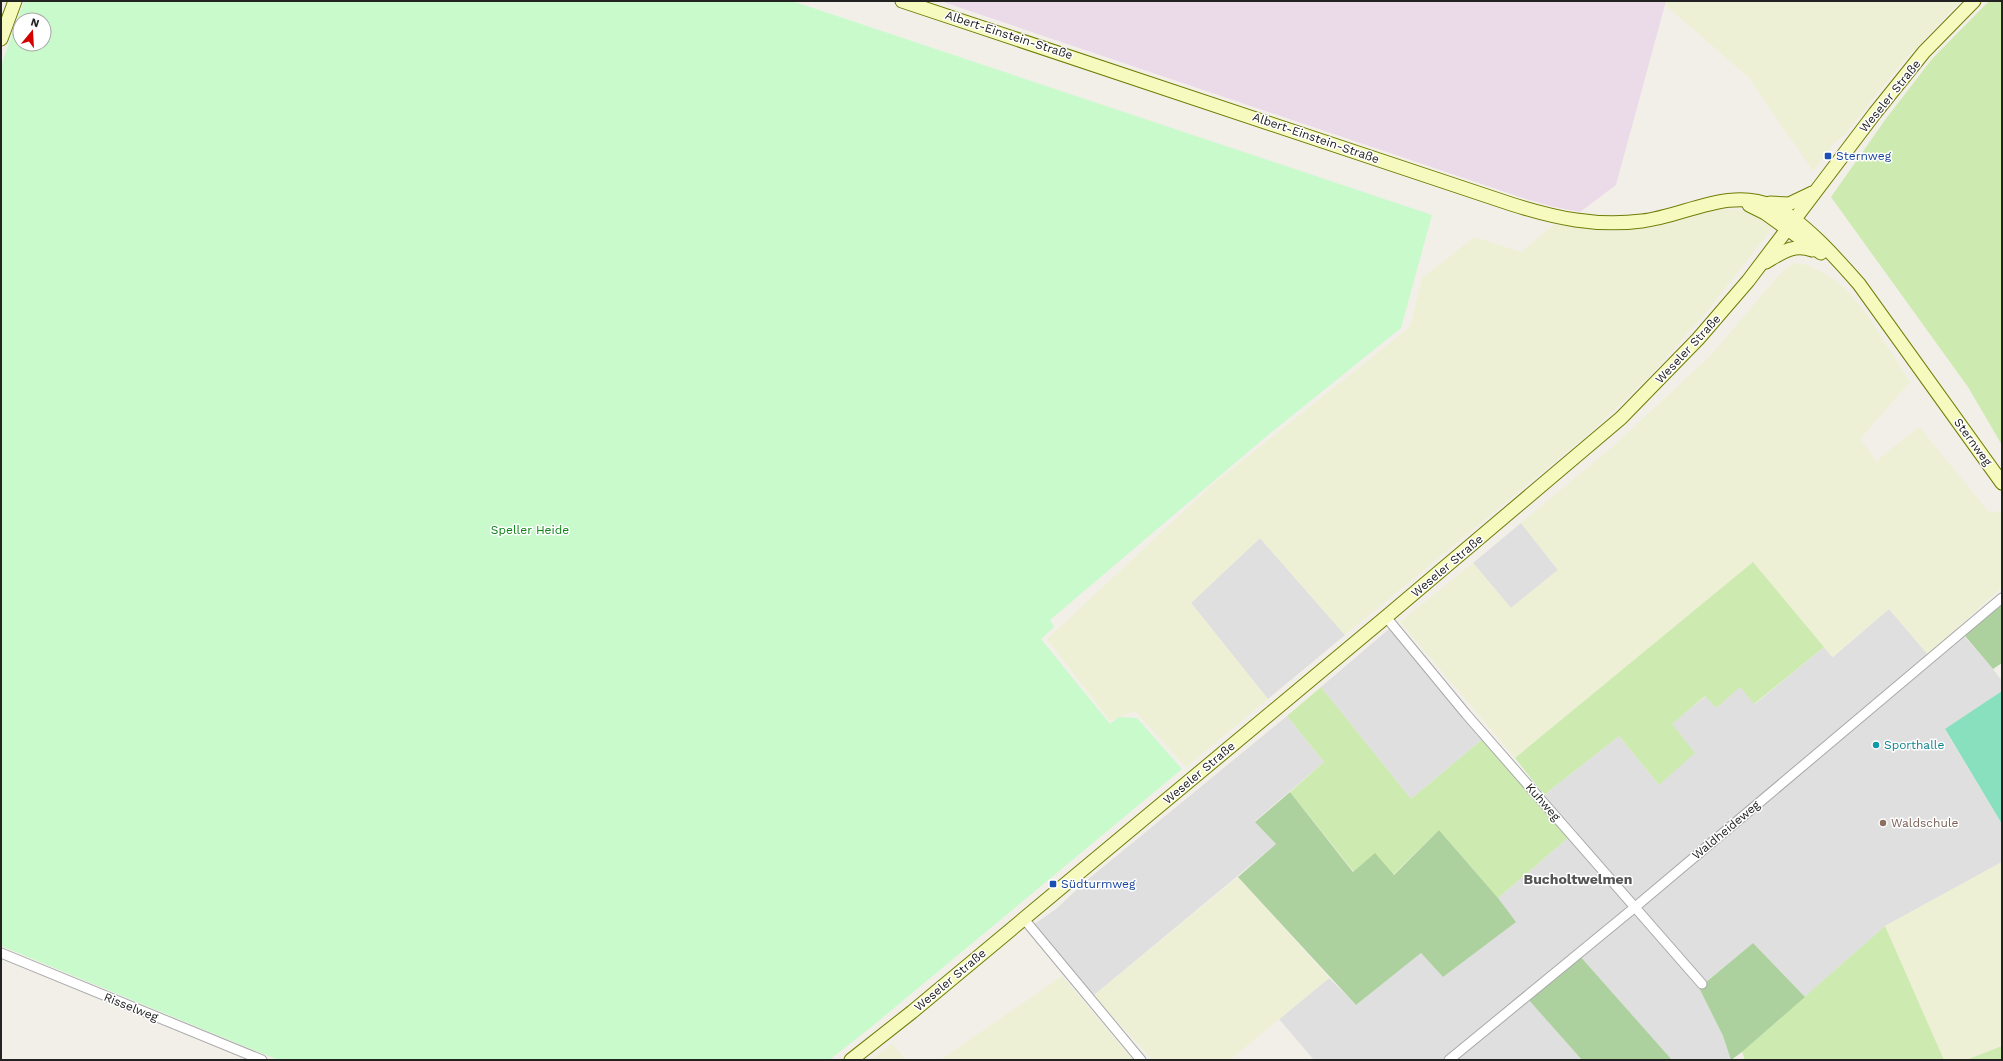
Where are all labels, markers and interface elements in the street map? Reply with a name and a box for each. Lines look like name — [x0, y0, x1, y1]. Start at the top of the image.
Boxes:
street label: Albert-Einstein-Straße — [944, 8, 1075, 62]
north arrow — [12, 12, 52, 52]
text: N — [29, 16, 41, 30]
street label: Weseler Straße — [1856, 57, 1924, 135]
street label: Albert-Einstein-Straße — [1251, 110, 1381, 166]
place label: Sternweg — [1836, 149, 1892, 163]
marker: Sternweg — [1823, 151, 1833, 161]
street label: Weseler Straße — [1652, 312, 1724, 386]
street label: Sternweg — [1951, 416, 1995, 469]
park label: Speller Heide — [491, 523, 569, 537]
street label: Weseler Straße — [1408, 532, 1486, 600]
place label: Sporthalle — [1884, 738, 1944, 752]
street label: Weseler Straße — [1160, 739, 1238, 807]
marker: Sporthalle — [1871, 740, 1881, 750]
street label: Kuhweg — [1523, 780, 1564, 824]
street label: Waldheideweg — [1689, 797, 1763, 862]
place label: Waldschule — [1891, 816, 1959, 830]
marker: Waldschule — [1878, 818, 1888, 828]
district label: Bucholtwelmen — [1524, 871, 1632, 887]
place label: Südturmweg — [1061, 877, 1136, 891]
marker: Südturmweg — [1048, 879, 1058, 889]
street label: Weseler Straße — [911, 946, 989, 1014]
street label: Risselweg — [102, 990, 161, 1024]

